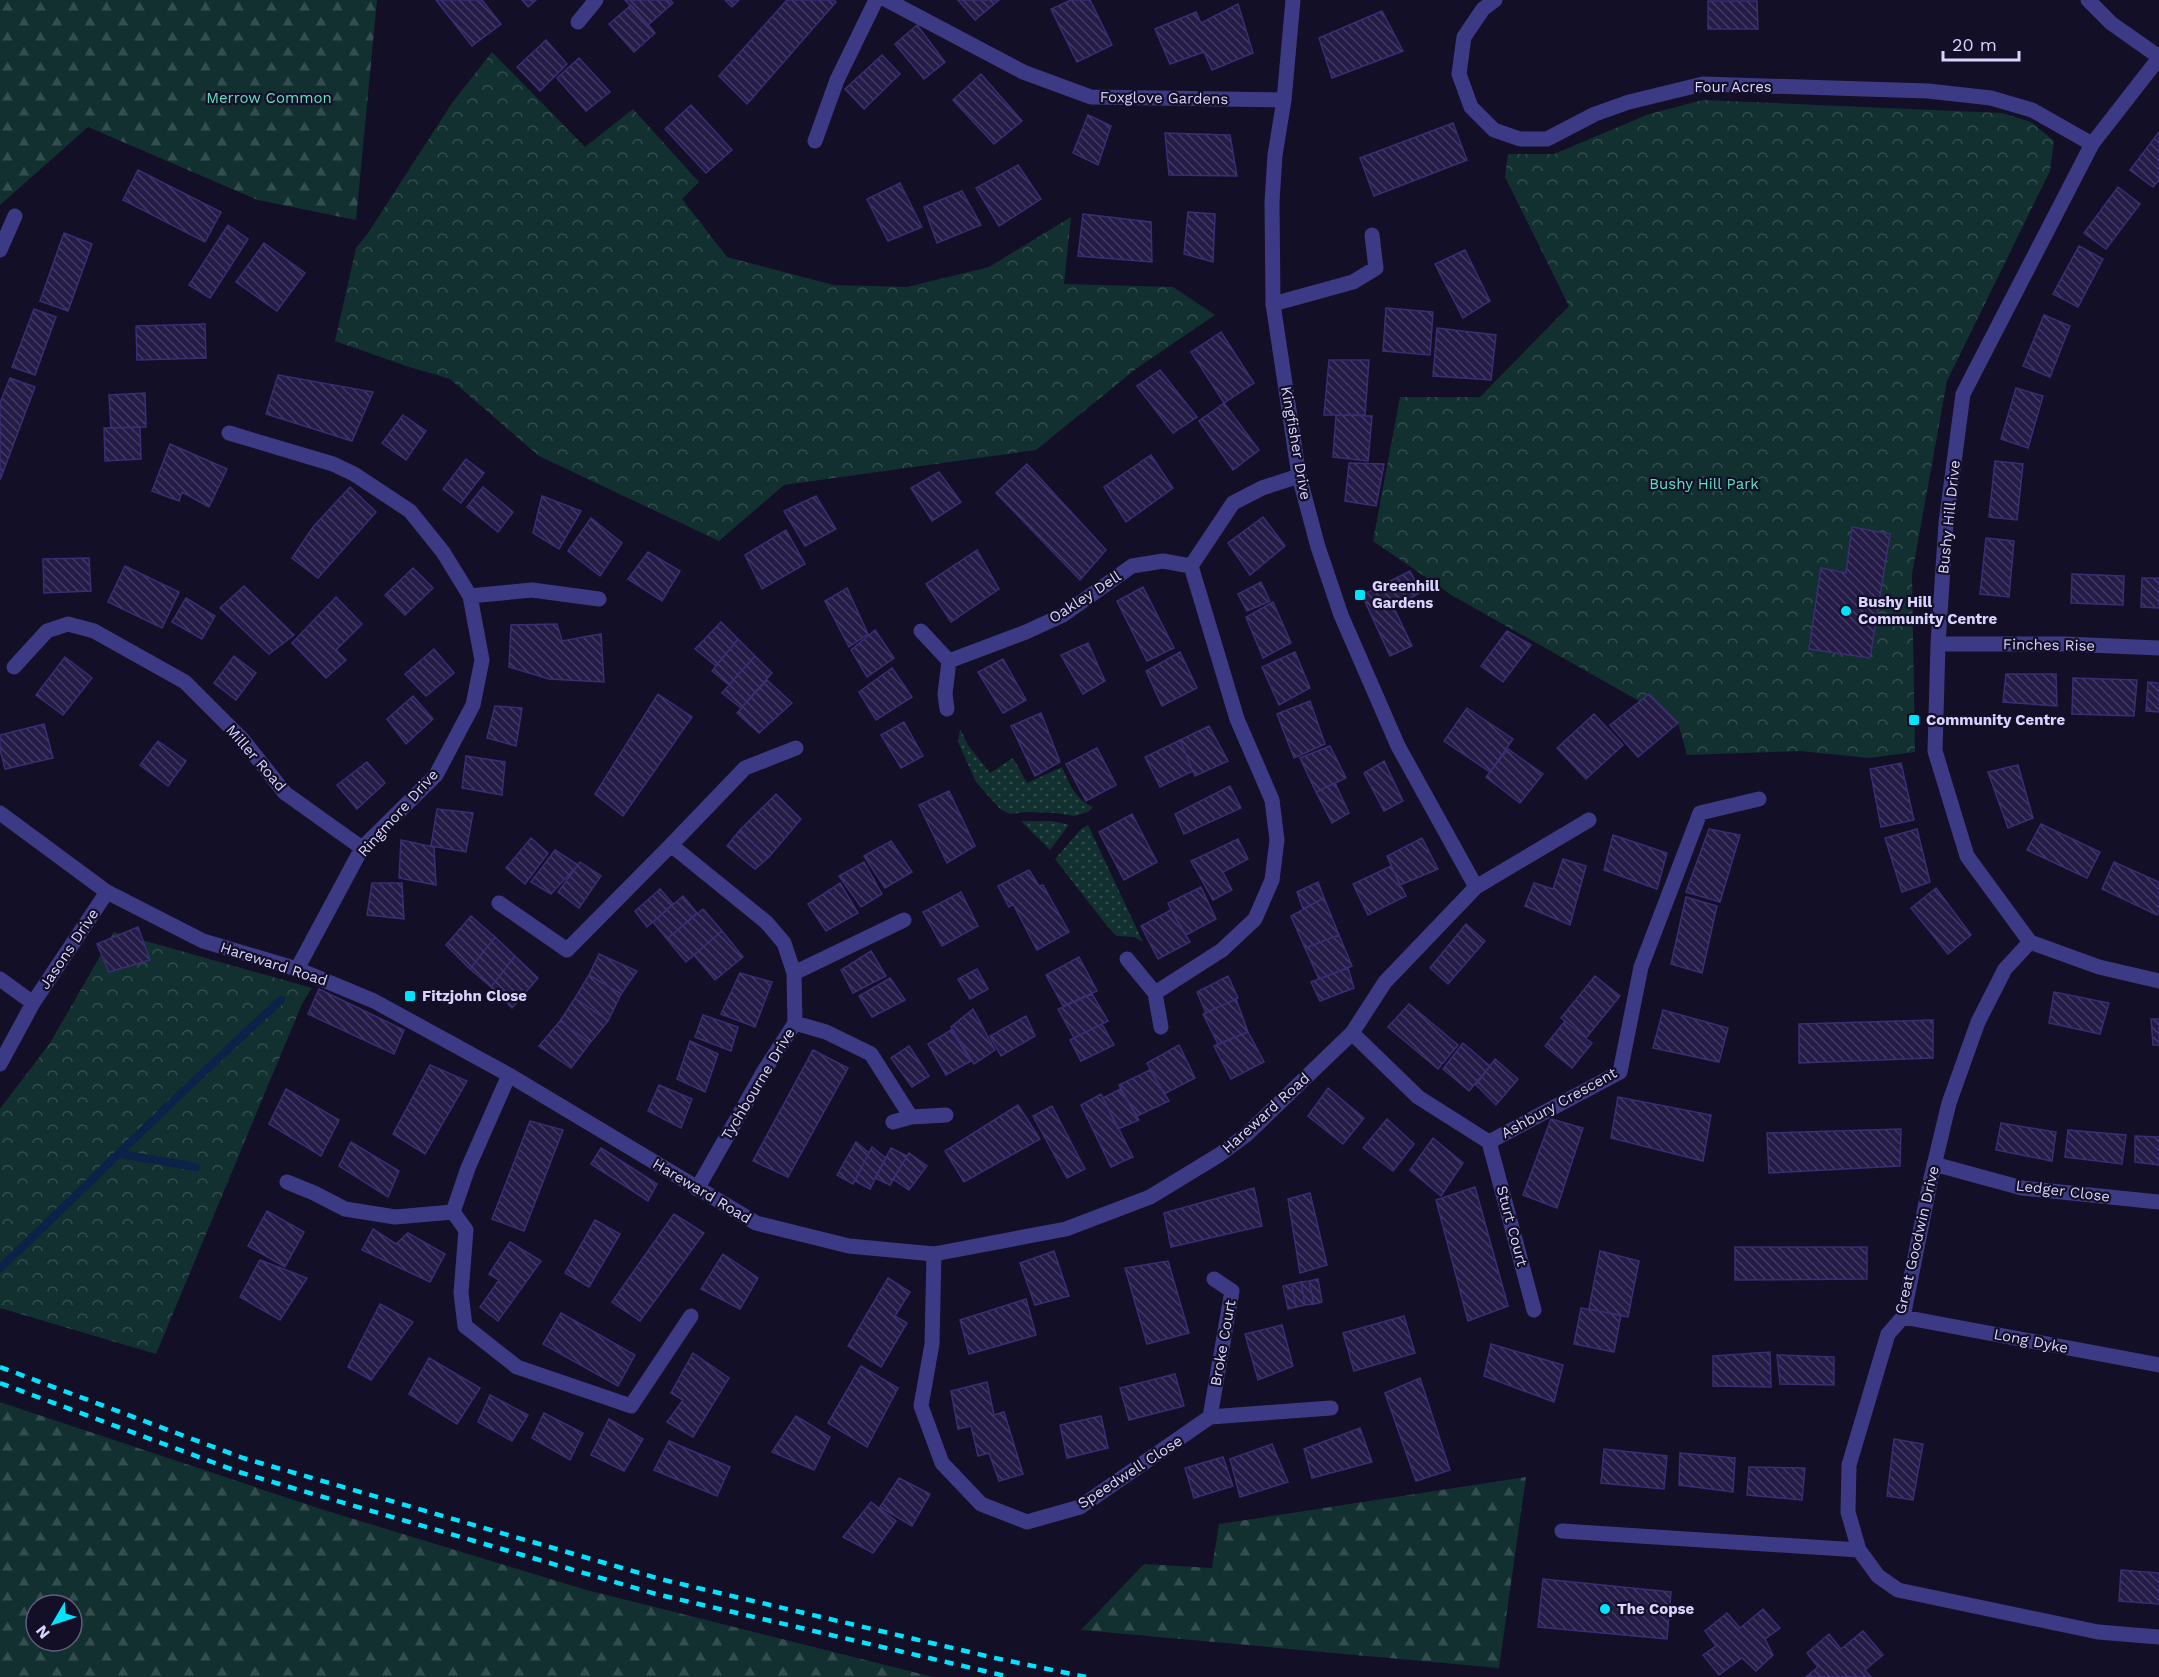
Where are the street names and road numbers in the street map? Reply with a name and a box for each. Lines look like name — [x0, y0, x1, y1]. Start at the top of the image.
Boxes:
street label: Four Acres — [1694, 78, 1772, 96]
street label: Foxglove Gardens — [1100, 88, 1228, 108]
street label: Kingfisher Drive — [1277, 385, 1315, 501]
street label: Bushy Hill Drive — [1934, 459, 1964, 575]
street label: Oakley Dell — [1046, 567, 1125, 627]
street label: Finches Rise — [2003, 635, 2095, 655]
street label: Miller Road — [222, 721, 290, 795]
street label: Ringmore Drive — [354, 766, 442, 860]
street label: Jasons Drive — [35, 905, 103, 993]
street label: Hareward Road — [218, 938, 330, 990]
street label: Tychbourne Drive — [717, 1025, 799, 1143]
street label: Ashbury Crescent — [1498, 1063, 1621, 1142]
street label: Hareward Road — [1218, 1069, 1314, 1157]
street label: Hareward Road — [650, 1155, 754, 1227]
street label: Great Goodwin Drive — [1891, 1164, 1943, 1316]
street label: Ledger Close — [2015, 1176, 2111, 1206]
street label: Sturt Court — [1493, 1184, 1532, 1269]
street label: Broke Court — [1207, 1298, 1240, 1387]
street label: Long Dyke — [1992, 1325, 2070, 1357]
street label: Speedwell Close — [1074, 1432, 1186, 1512]

